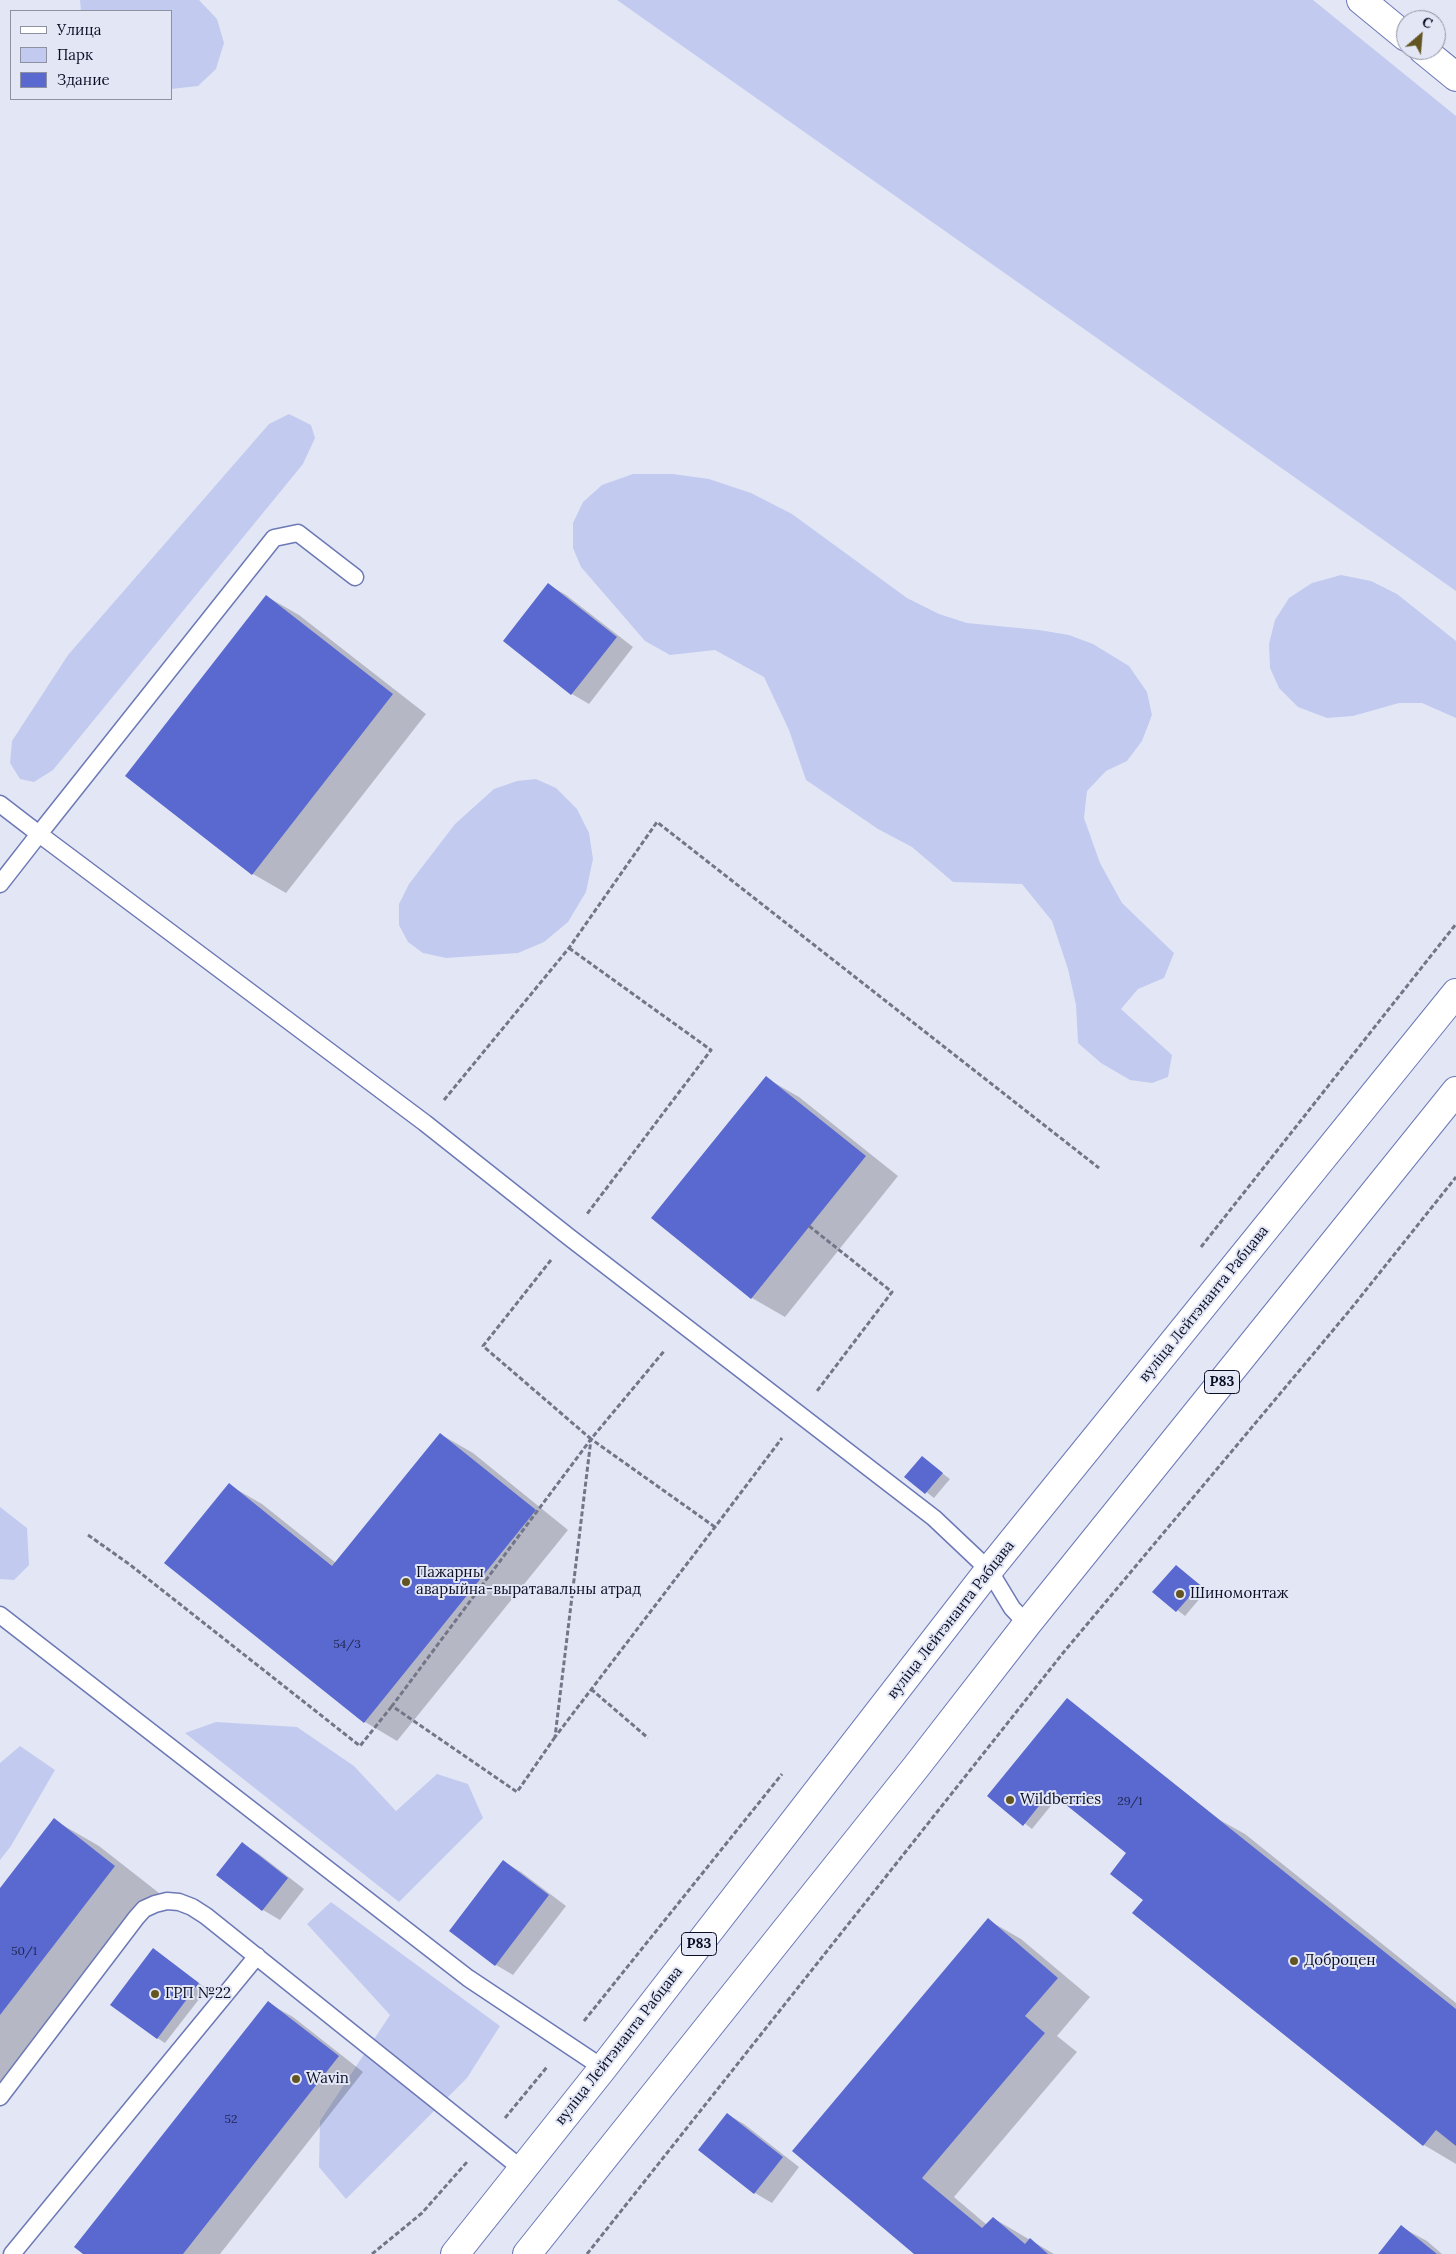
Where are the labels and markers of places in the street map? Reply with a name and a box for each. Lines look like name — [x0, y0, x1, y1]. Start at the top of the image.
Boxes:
place label: Пажарны аварыйна-выратавальны атрад — [416, 1564, 641, 1599]
marker: Пажарны аварыйна-выратавальны атрад — [400, 1576, 412, 1588]
place label: Шиномонтаж — [1190, 1585, 1288, 1603]
marker: Шиномонтаж — [1174, 1588, 1186, 1600]
place label: Wildberries — [1020, 1791, 1101, 1809]
marker: Wildberries — [1004, 1794, 1016, 1806]
place label: Доброцен — [1304, 1952, 1376, 1970]
marker: Доброцен — [1288, 1955, 1300, 1967]
place label: ГРП №22 — [165, 1985, 231, 2003]
marker: ГРП №22 — [149, 1988, 161, 2000]
place label: Wavin — [306, 2070, 349, 2088]
marker: Wavin — [290, 2073, 302, 2085]

